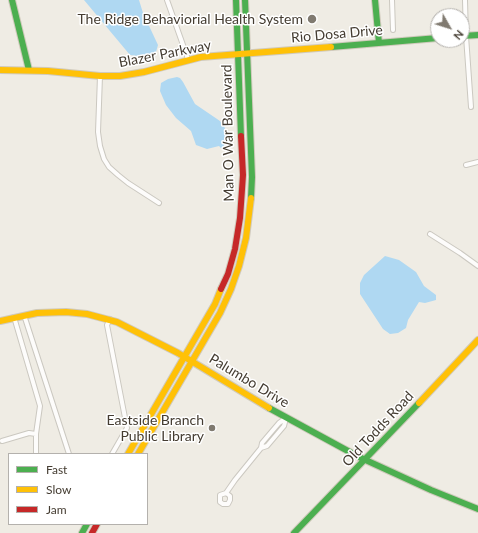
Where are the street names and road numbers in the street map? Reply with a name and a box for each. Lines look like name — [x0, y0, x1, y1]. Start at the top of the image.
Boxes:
street label: Rio Dosa Drive — [290, 22, 384, 46]
street label: Blazer Parkway — [117, 37, 213, 71]
street label: Man O War Boulevard — [218, 64, 238, 202]
street label: Palumbo Drive — [206, 350, 292, 412]
street label: Old Todds Road — [339, 388, 417, 470]

